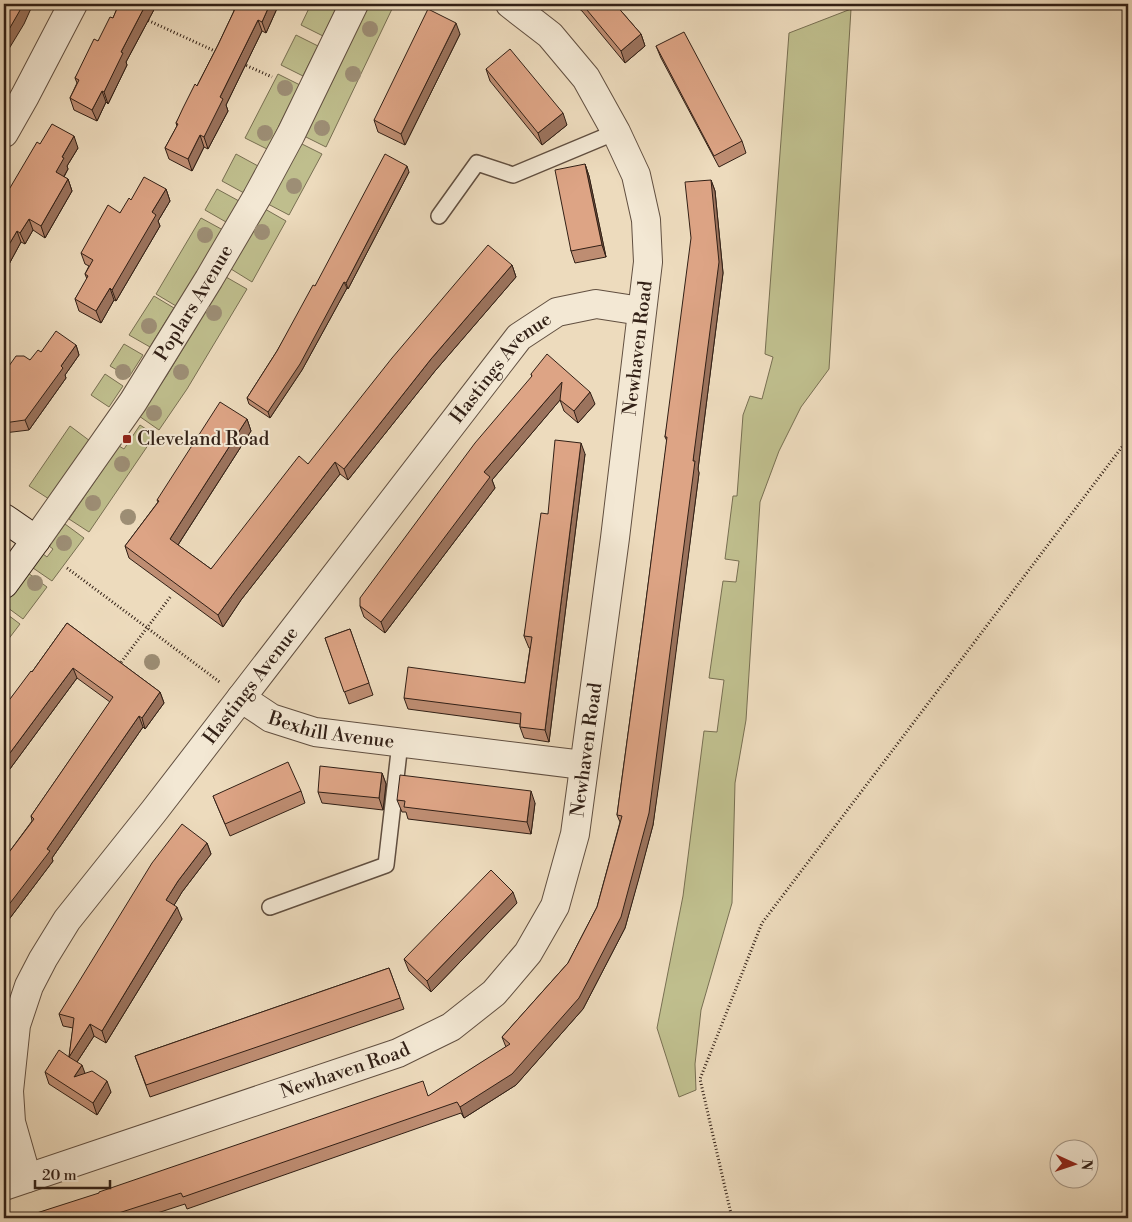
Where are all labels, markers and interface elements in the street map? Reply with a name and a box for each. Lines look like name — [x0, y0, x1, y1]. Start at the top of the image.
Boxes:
street label: Poplars Avenue — [149, 240, 238, 365]
street label: Newhaven Road — [618, 279, 658, 417]
street label: Hastings Avenue — [445, 307, 556, 428]
place label: Cleveland Road — [137, 427, 269, 451]
marker: Cleveland Road — [121, 433, 133, 445]
street label: Hastings Avenue — [198, 622, 304, 749]
street label: Newhaven Road — [565, 681, 607, 819]
street label: Bexhill Avenue — [264, 706, 396, 754]
street label: Newhaven Road — [277, 1037, 414, 1104]
north arrow — [1050, 1140, 1100, 1190]
scale bar — [35, 1157, 110, 1189]
text: N — [1077, 1159, 1095, 1171]
text: 20 m — [42, 1166, 77, 1185]

